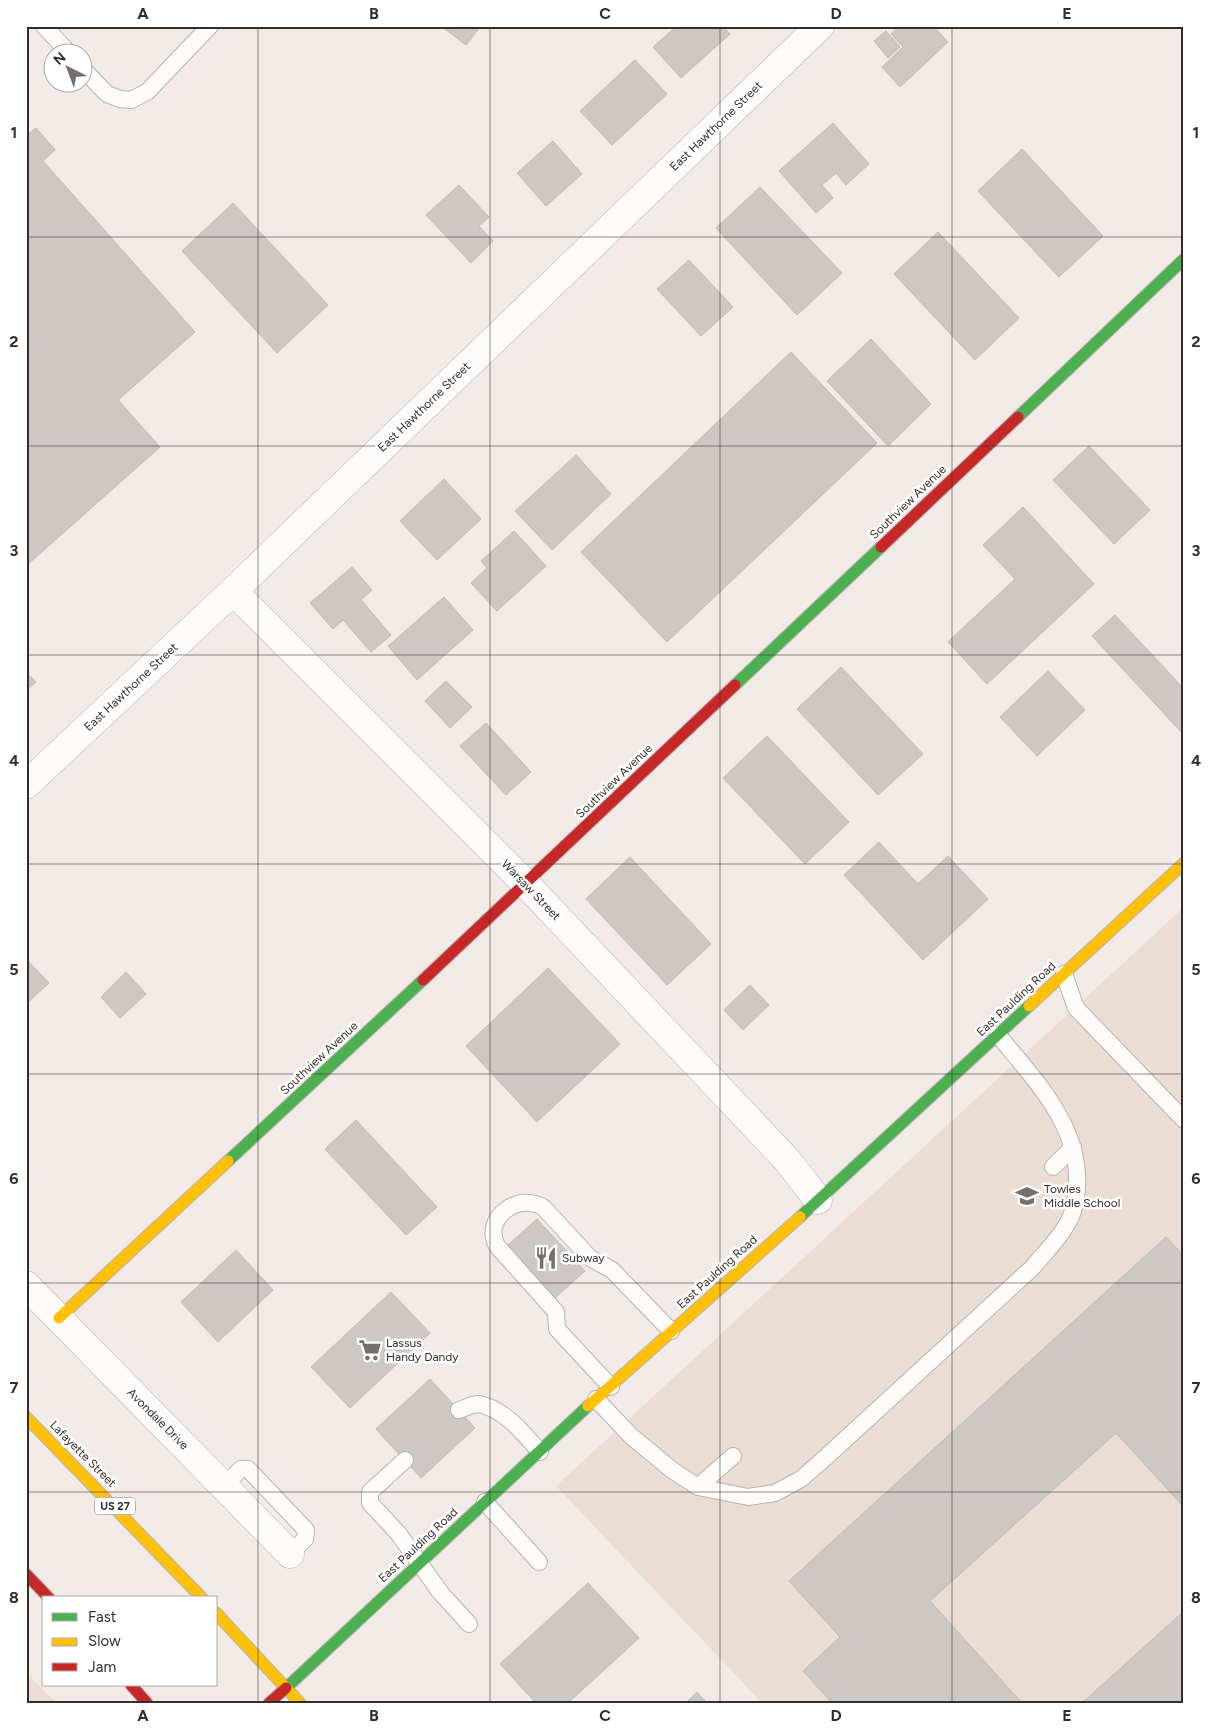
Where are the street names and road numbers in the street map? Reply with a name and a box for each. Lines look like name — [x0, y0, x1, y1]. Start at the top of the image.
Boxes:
street label: East Hawthorne Street — [667, 78, 765, 174]
street label: East Hawthorne Street — [375, 359, 473, 455]
street label: Southview Avenue — [867, 462, 949, 542]
street label: East Hawthorne Street — [81, 640, 181, 734]
street label: Southview Avenue — [573, 741, 655, 821]
street label: Warsaw Street — [499, 857, 564, 924]
street label: East Paulding Road — [974, 959, 1058, 1039]
street label: Southview Avenue — [277, 1018, 361, 1097]
street label: East Paulding Road — [674, 1232, 760, 1312]
street label: Avondale Drive — [124, 1385, 192, 1453]
street label: Lafayette Street — [47, 1418, 119, 1490]
road number: US 27 — [95, 1498, 135, 1514]
street label: East Paulding Road — [376, 1505, 460, 1585]

